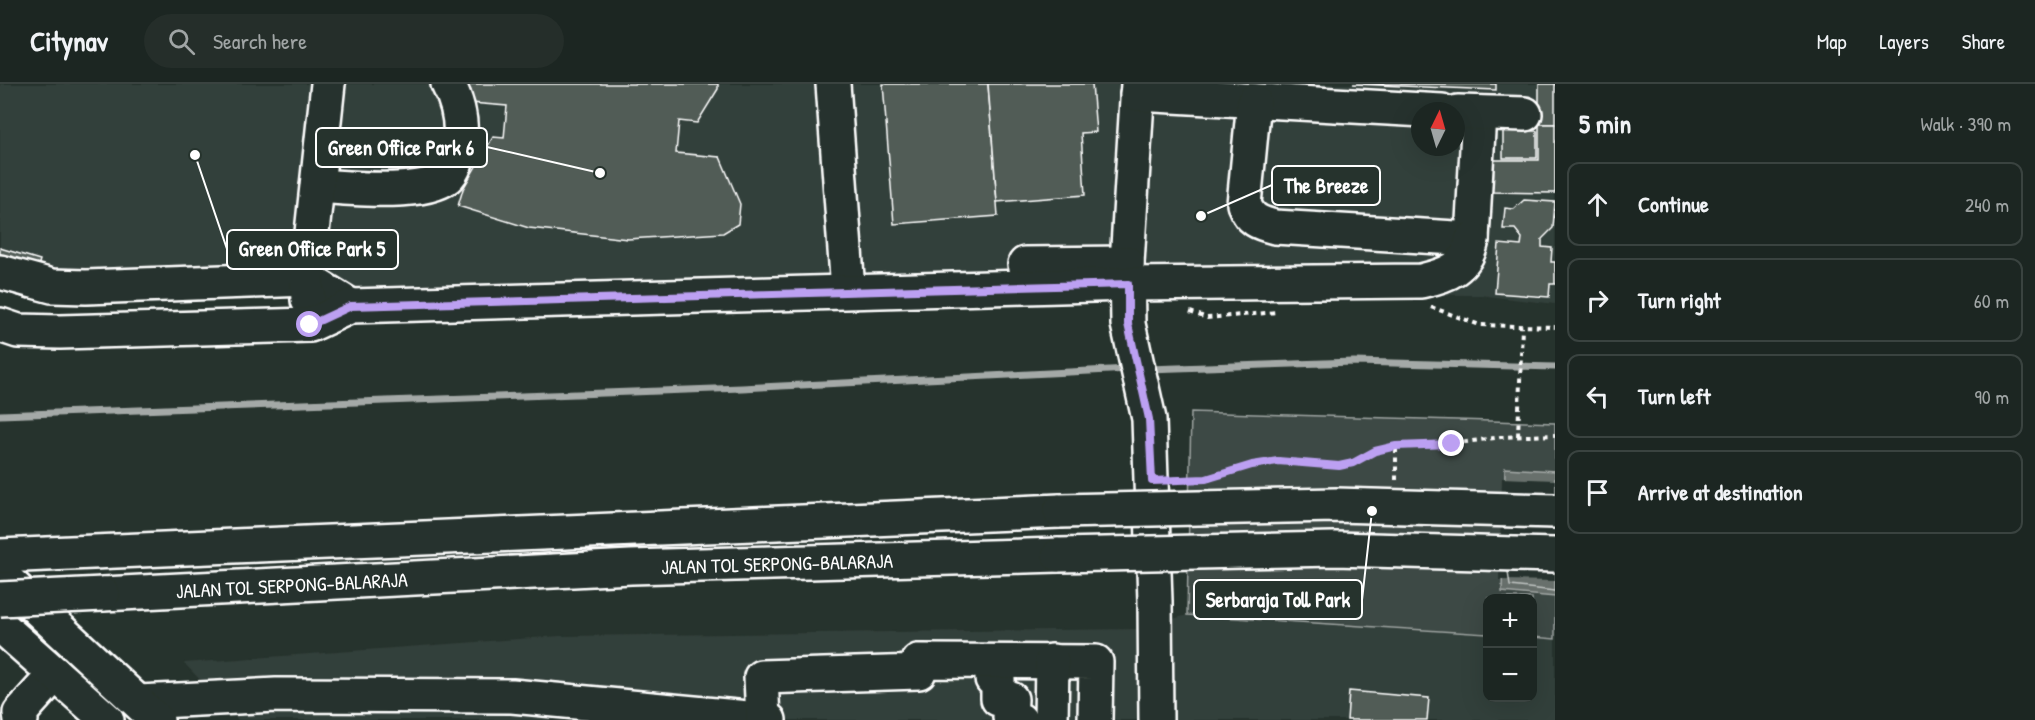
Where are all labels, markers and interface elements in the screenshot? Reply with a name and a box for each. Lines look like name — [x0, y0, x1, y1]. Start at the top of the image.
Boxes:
search box — [144, 14, 564, 68]
text: Citynav — [30, 22, 108, 60]
icon: search — [165, 25, 198, 58]
text: Search here — [213, 26, 307, 56]
text: Map — [1817, 27, 1846, 56]
text: Layers — [1879, 27, 1929, 56]
text: Share — [1962, 27, 2005, 56]
north arrow — [1411, 102, 1465, 156]
text: 5 min — [1579, 106, 1631, 141]
text: Walk · 390 m — [1921, 110, 2011, 137]
callout: Green Office Park 6 — [316, 128, 487, 167]
text: Green Office Park 6 — [328, 133, 475, 162]
callout: The Breeze — [1272, 166, 1380, 205]
text: The Breeze — [1283, 171, 1369, 200]
icon: ahead — [1581, 188, 1614, 221]
text: Continue — [1638, 189, 1709, 219]
text: 240 m — [1965, 191, 2009, 218]
callout: Green Office Park 5 — [227, 230, 398, 269]
text: Green Office Park 5 — [239, 234, 386, 263]
icon: right — [1581, 284, 1614, 317]
text: Turn right — [1638, 285, 1721, 315]
text: 60 m — [1974, 287, 2009, 314]
route start — [296, 311, 322, 337]
icon: left — [1581, 380, 1614, 413]
text: Turn left — [1638, 381, 1711, 411]
text: 90 m — [1975, 383, 2009, 410]
route end — [1438, 430, 1464, 456]
icon: arrive — [1581, 476, 1614, 509]
text: Arrive at destination — [1638, 477, 1803, 507]
street label: JALAN TOL SERPONG–BALARAJA — [661, 546, 894, 580]
street label: JALAN TOL SERPONG–BALARAJA — [175, 565, 408, 604]
callout: Serbaraja Toll Park — [1194, 580, 1362, 619]
text: Serbaraja Toll Park — [1206, 585, 1351, 614]
map controls — [1483, 594, 1537, 702]
button: + — [1483, 594, 1537, 648]
button: − — [1483, 648, 1537, 702]

